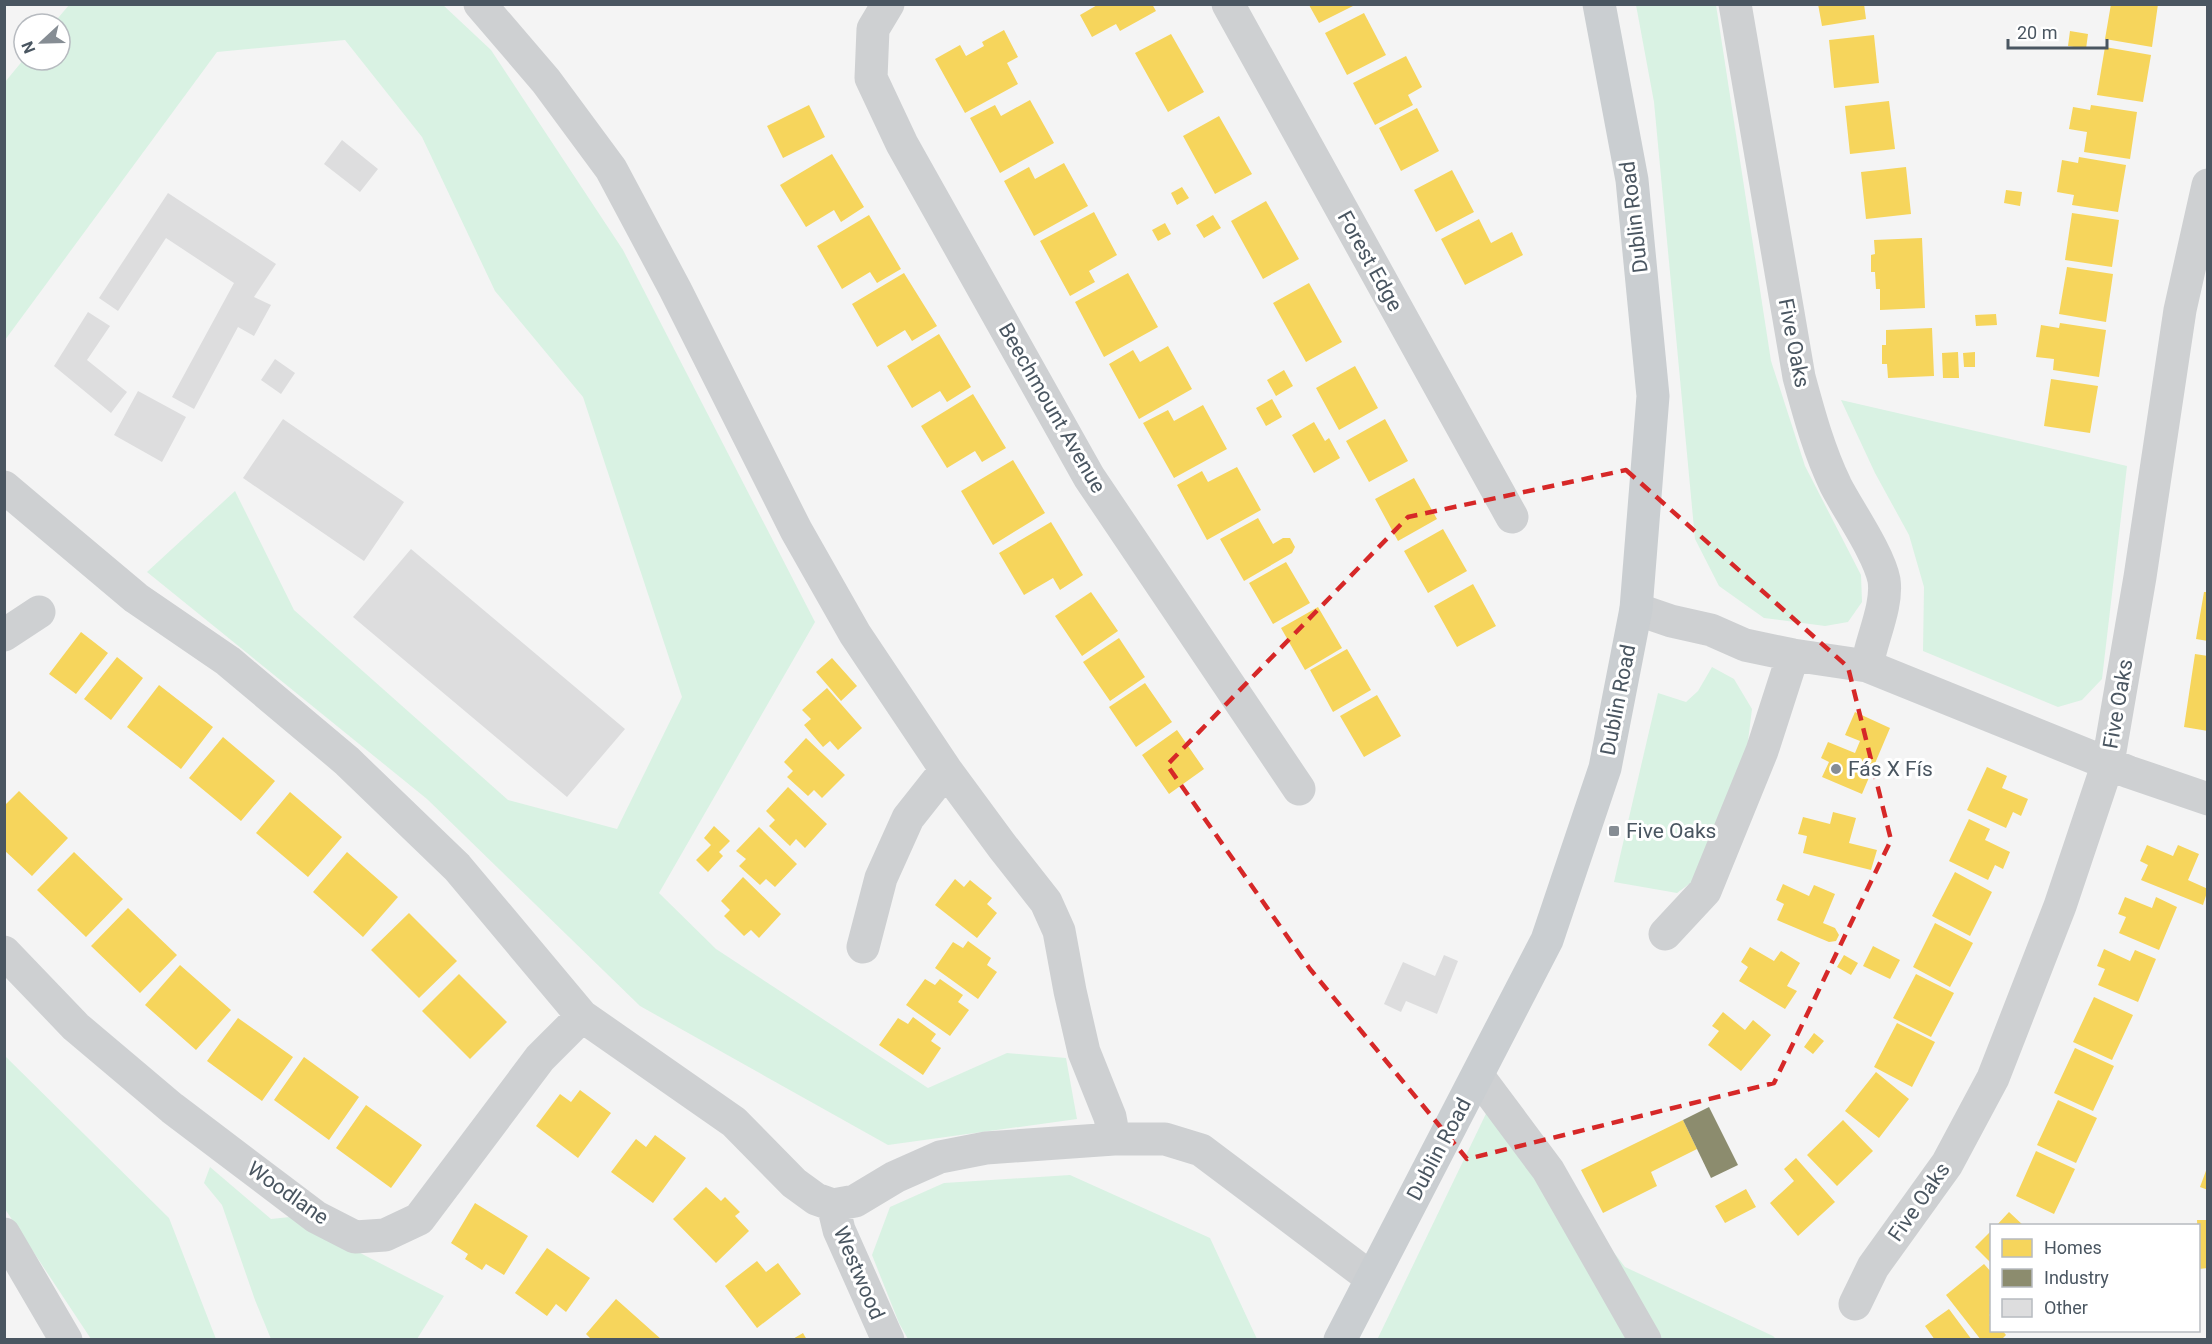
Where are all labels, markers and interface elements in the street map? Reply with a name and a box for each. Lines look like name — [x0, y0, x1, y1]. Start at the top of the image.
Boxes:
north arrow — [12, 12, 72, 72]
scale bar — [2008, 12, 2107, 50]
text: 20 m — [2017, 22, 2057, 43]
text: N — [18, 39, 39, 56]
street label: Dublin Road — [1615, 160, 1653, 274]
street label: Forest Edge — [1333, 207, 1407, 315]
street label: Five Oaks — [1774, 296, 1814, 390]
street label: Beechmount Avenue — [994, 319, 1110, 497]
street label: Dublin Road — [1596, 643, 1640, 757]
street label: Five Oaks — [2098, 657, 2138, 751]
place label: Fás X Fís — [1848, 757, 1933, 781]
marker: Fás X Fís — [1829, 762, 1843, 776]
place label: Five Oaks — [1626, 819, 1716, 843]
marker: Five Oaks — [1607, 824, 1621, 838]
street label: Dublin Road — [1402, 1094, 1476, 1204]
street label: Woodlane — [243, 1156, 333, 1230]
street label: Five Oaks — [1883, 1158, 1955, 1246]
street label: Westwood — [829, 1223, 889, 1323]
legend — [1990, 1224, 2200, 1332]
text: Homes — [2044, 1237, 2102, 1258]
text: Industry — [2044, 1267, 2109, 1288]
text: Other — [2044, 1297, 2088, 1318]

